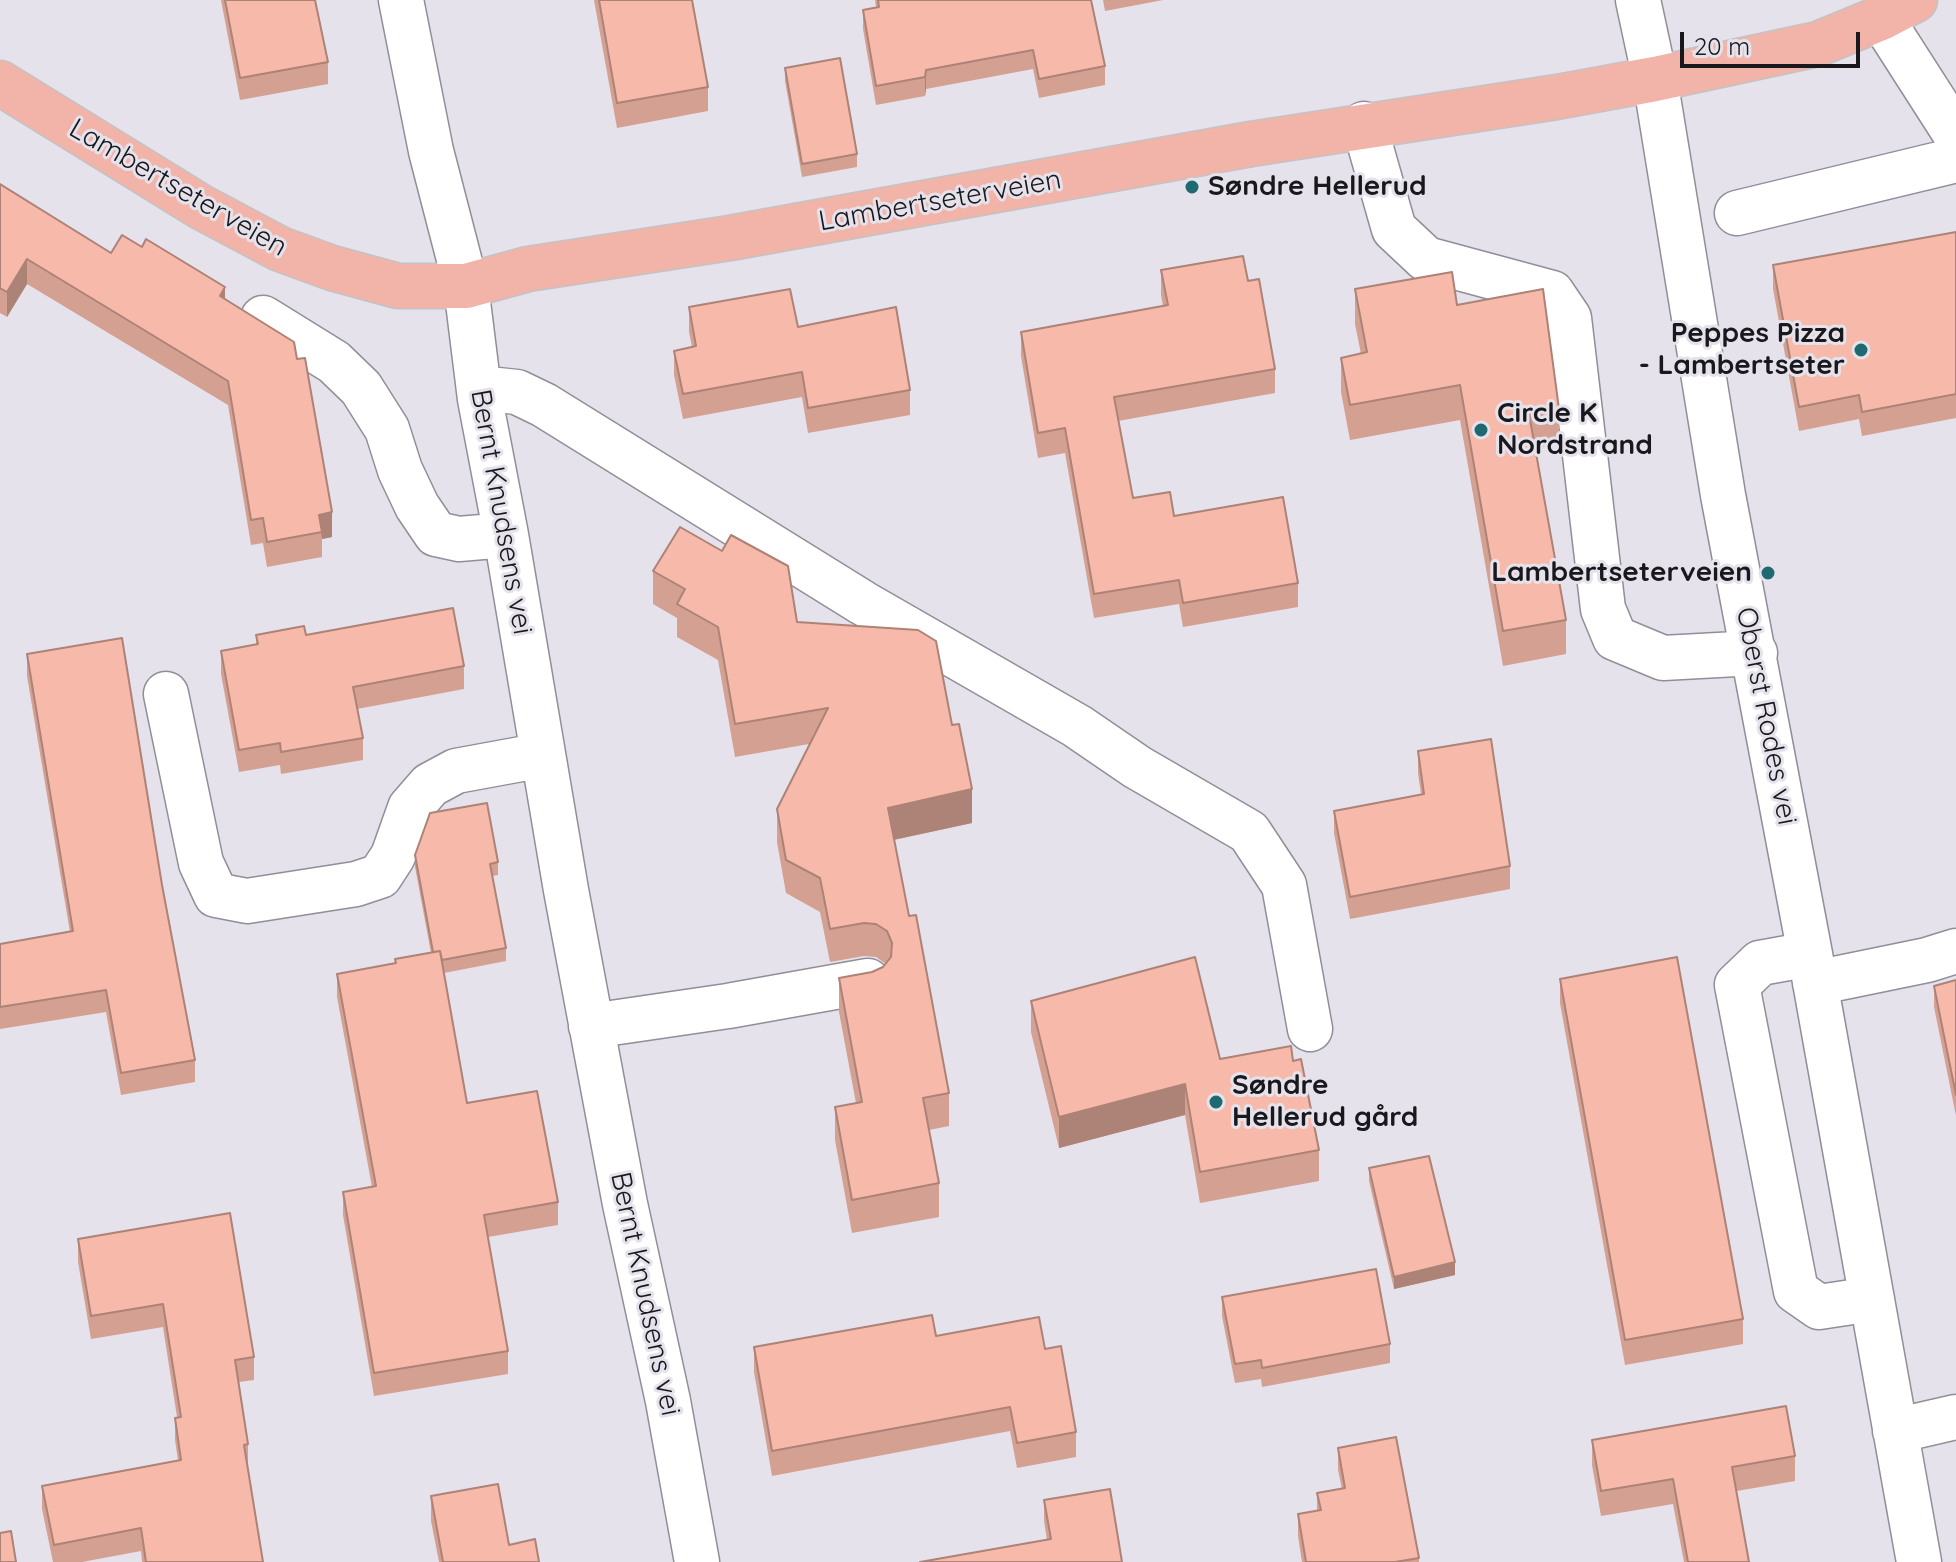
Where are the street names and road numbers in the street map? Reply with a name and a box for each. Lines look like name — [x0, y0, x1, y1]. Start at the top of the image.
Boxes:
street label: Lambertseterveien — [63, 112, 293, 264]
street label: Lambertseterveien — [816, 163, 1064, 239]
street label: Bernt Knudsens vei — [463, 387, 539, 637]
street label: Oberst Rodes vei — [1728, 604, 1804, 828]
street label: Bernt Knudsens vei — [603, 1169, 687, 1419]

